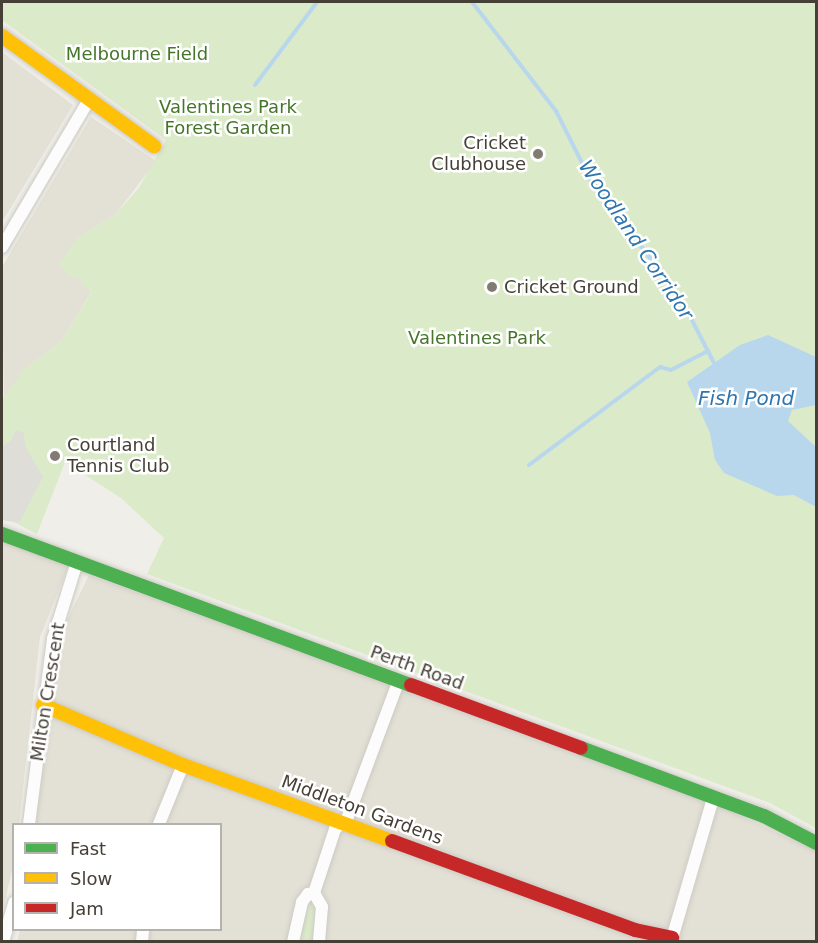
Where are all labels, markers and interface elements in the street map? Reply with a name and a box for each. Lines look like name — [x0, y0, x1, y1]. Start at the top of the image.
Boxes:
park label: Melbourne Field — [66, 43, 208, 65]
park label: Valentines Park Forest Garden — [159, 97, 297, 140]
place label: Cricket Clubhouse — [431, 133, 526, 176]
marker: Cricket Clubhouse — [531, 147, 545, 161]
water label: Woodland Corridor — [574, 155, 698, 325]
place label: Cricket Ground — [504, 276, 639, 298]
marker: Cricket Ground — [485, 280, 499, 294]
park label: Valentines Park — [408, 327, 546, 349]
water label: Fish Pond — [698, 386, 794, 410]
place label: Courtland Tennis Club — [67, 435, 169, 478]
marker: Courtland Tennis Club — [48, 449, 62, 463]
street label: Milton Crescent — [26, 621, 70, 763]
street label: Perth Road — [367, 641, 467, 695]
street label: Middleton Gardens — [278, 771, 446, 849]
legend — [12, 823, 222, 931]
text: Fast — [70, 838, 106, 859]
text: Slow — [70, 868, 112, 889]
text: Jam — [70, 898, 104, 919]

